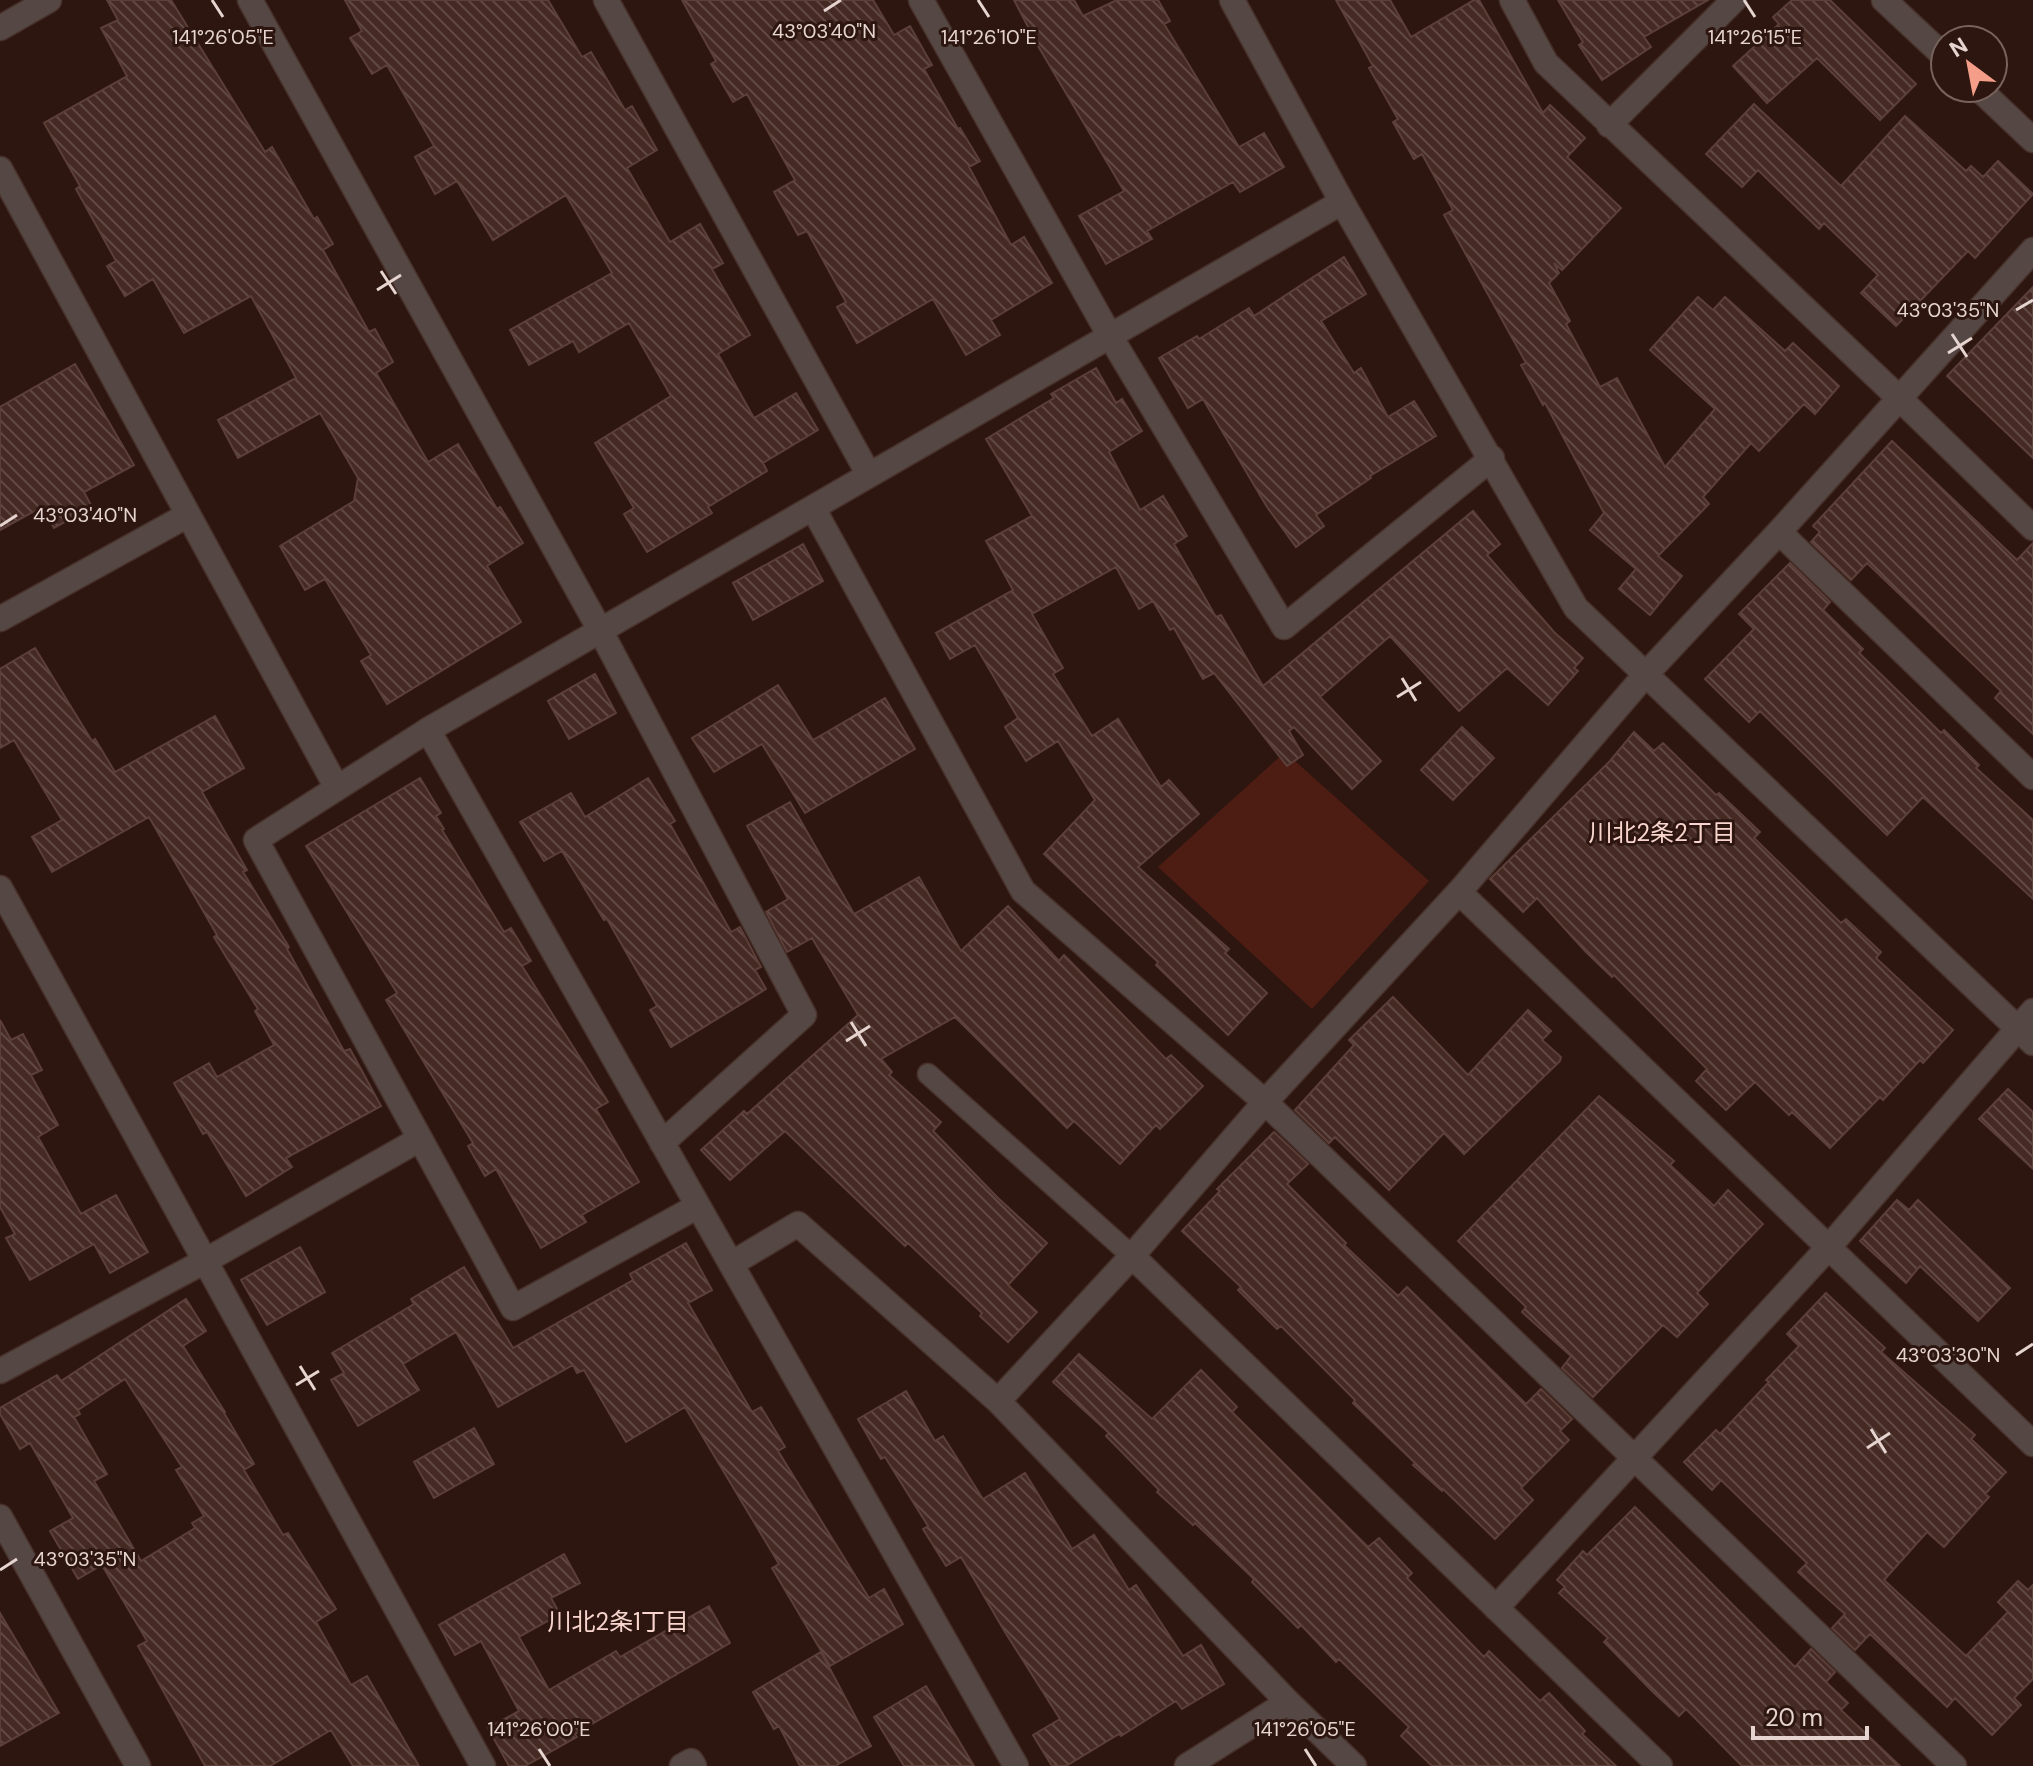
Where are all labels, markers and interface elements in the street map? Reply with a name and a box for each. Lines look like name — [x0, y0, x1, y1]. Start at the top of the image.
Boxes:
text: 43°03'40"N — [772, 18, 876, 44]
text: 141°26'05"E — [172, 24, 274, 50]
text: 141°26'10"E — [941, 24, 1037, 50]
text: 141°26'15"E — [1708, 24, 1802, 50]
north arrow — [1929, 24, 2009, 104]
text: N — [1944, 31, 1973, 64]
text: 43°03'35"N — [1897, 297, 1999, 323]
text: 43°03'40"N — [33, 502, 137, 528]
district label: 川北2条2丁目 — [1588, 817, 1736, 848]
text: 43°03'30"N — [1896, 1342, 2000, 1368]
text: 43°03'35"N — [34, 1546, 136, 1572]
district label: 川北2条1丁目 — [547, 1606, 689, 1637]
scale bar — [1753, 1690, 1867, 1740]
text: 20 m — [1765, 1702, 1823, 1733]
text: 141°26'00"E — [487, 1716, 591, 1742]
text: 141°26'05"E — [1254, 1716, 1356, 1742]

